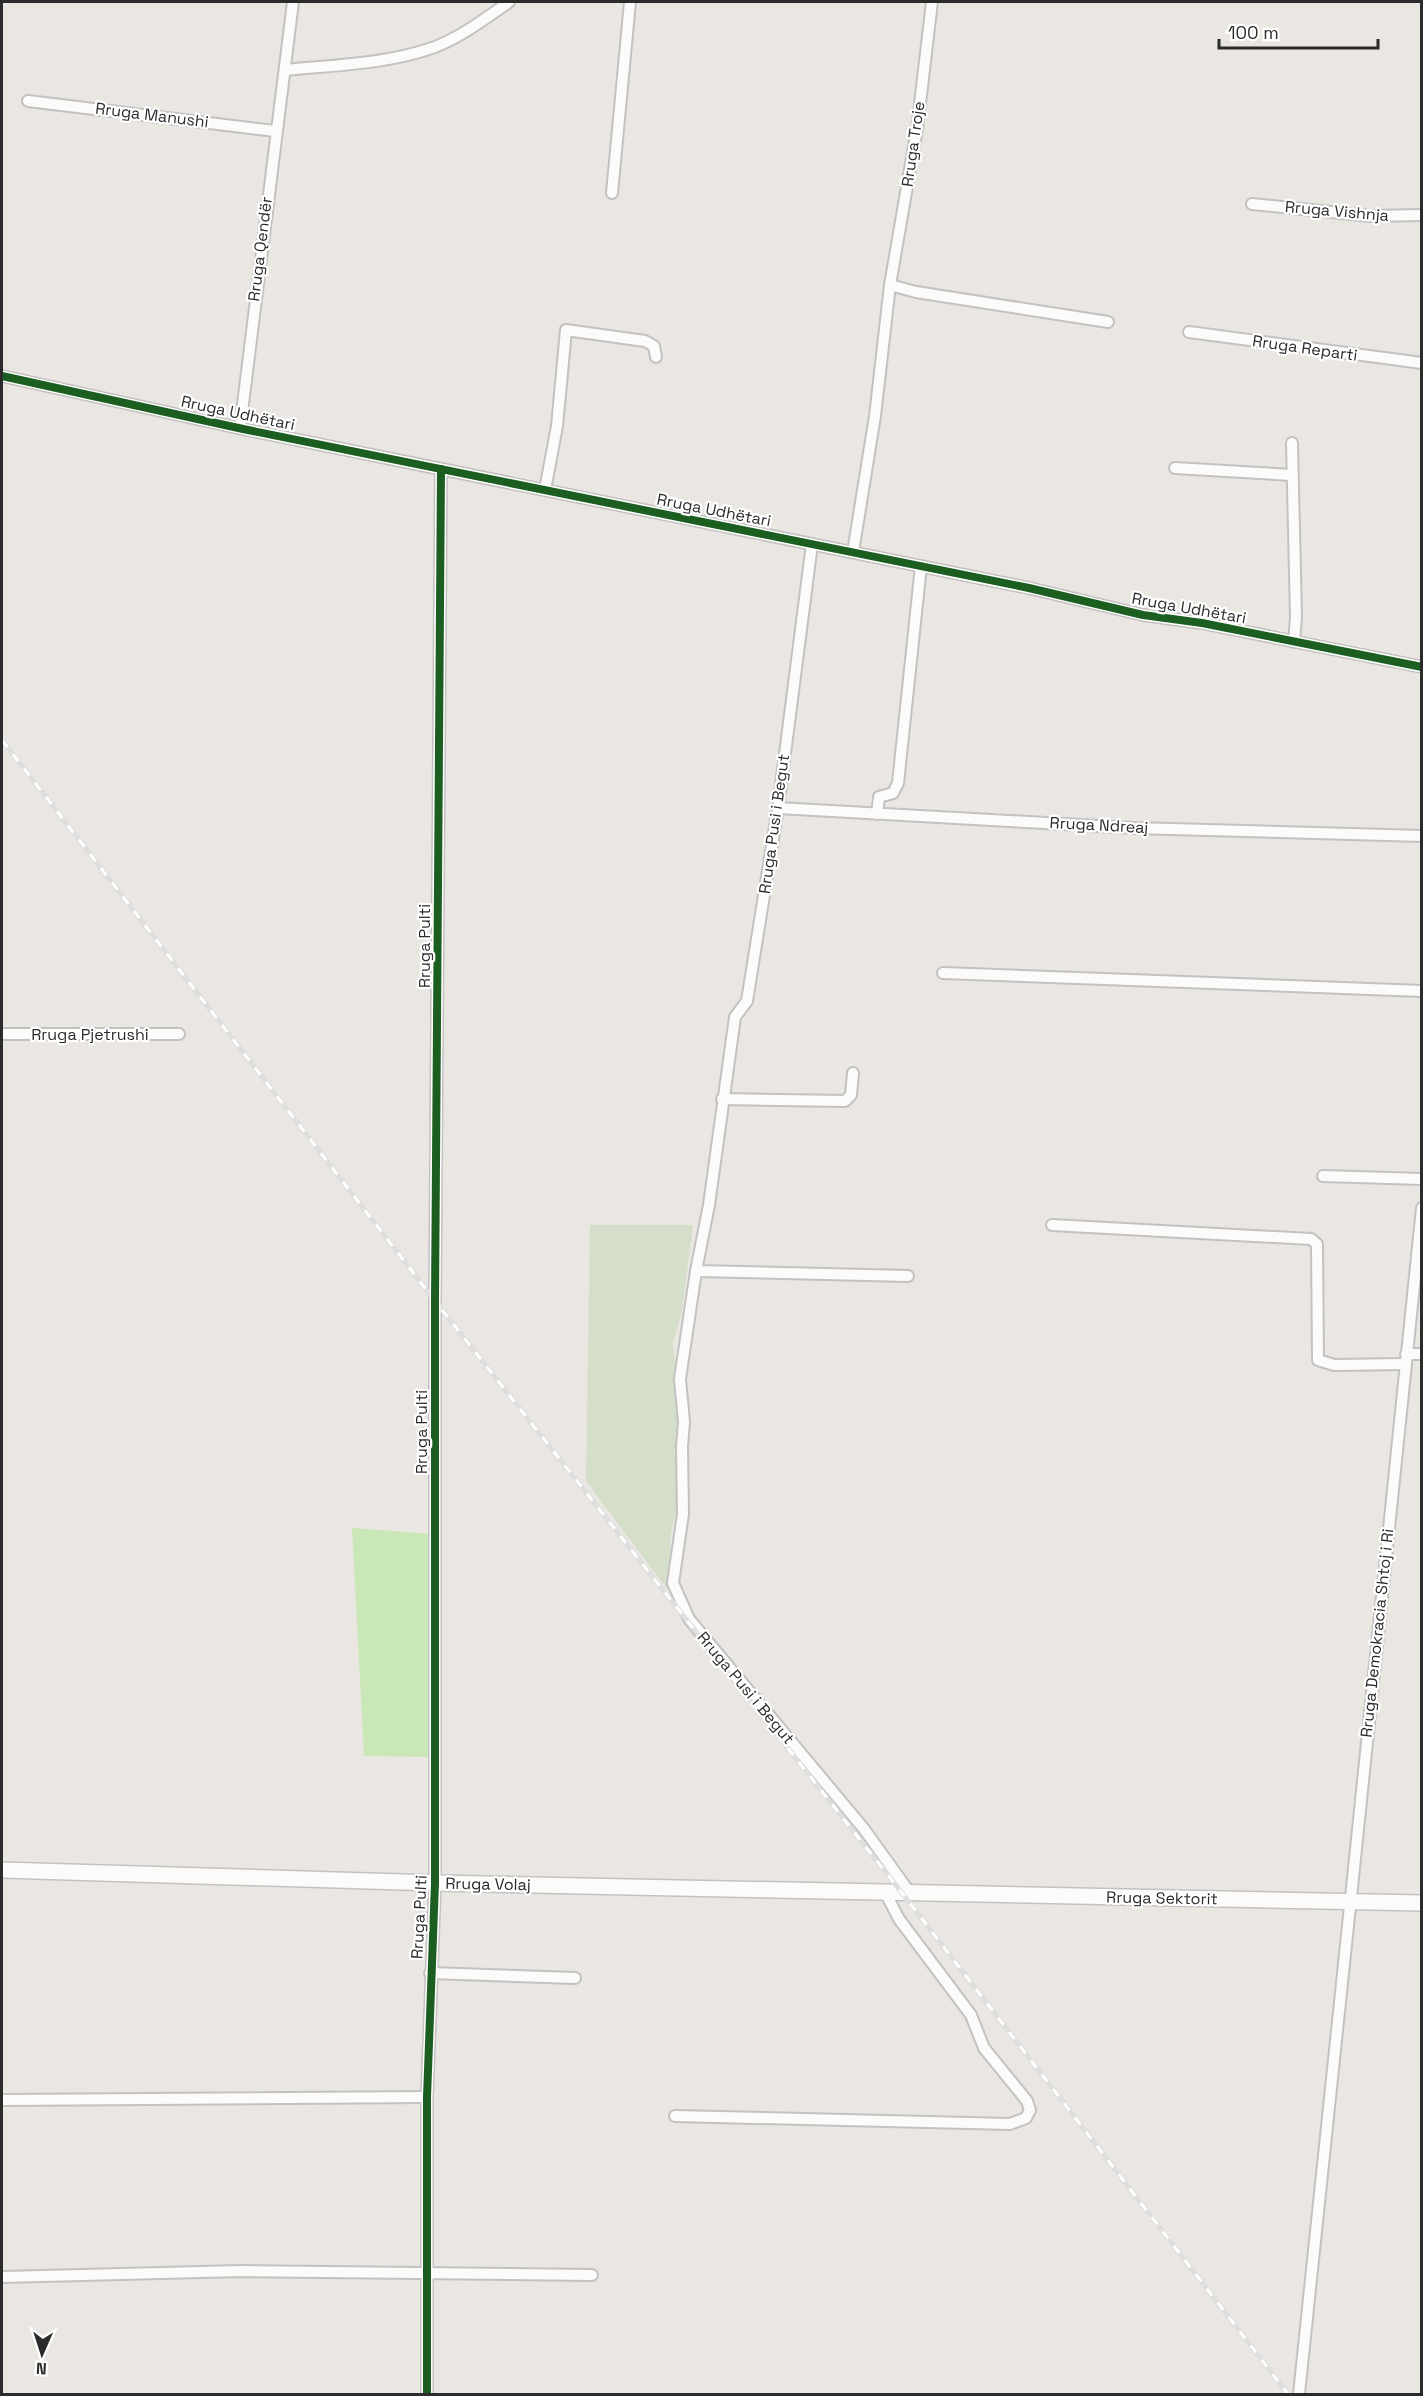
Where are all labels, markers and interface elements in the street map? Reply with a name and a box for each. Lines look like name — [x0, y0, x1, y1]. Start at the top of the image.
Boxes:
scale bar — [1219, 12, 1378, 50]
text: 100 m — [1228, 21, 1279, 44]
street label: Rruga Manushi — [94, 98, 210, 132]
street label: Rruga Troje — [897, 100, 929, 188]
street label: Rruga Qendër — [243, 195, 277, 303]
street label: Rruga Vishnja — [1284, 196, 1390, 226]
street label: Rruga Reparti — [1251, 330, 1359, 366]
street label: Rruga Udhëtari — [179, 391, 297, 435]
street label: Rruga Udhëtari — [655, 489, 773, 531]
street label: Rruga Udhëtari — [1130, 588, 1248, 628]
street label: Rruga Pusi i Begut — [754, 753, 794, 895]
street label: Rruga Ndreaj — [1049, 812, 1149, 838]
street label: Rruga Pulti — [414, 904, 435, 988]
street label: Rruga Pjetrushi — [31, 1024, 149, 1045]
street label: Rruga Pulti — [411, 1390, 432, 1474]
street label: Rruga Demokracia Shtoj i Ri — [1356, 1528, 1398, 1738]
street label: Rruga Pusi i Begut — [693, 1627, 799, 1749]
street label: Rruga Volaj — [445, 1873, 531, 1895]
street label: Rruga Pulti — [406, 1874, 432, 1960]
street label: Rruga Sektorit — [1106, 1887, 1218, 1909]
north arrow — [12, 2324, 72, 2384]
text: N — [35, 2358, 47, 2379]

